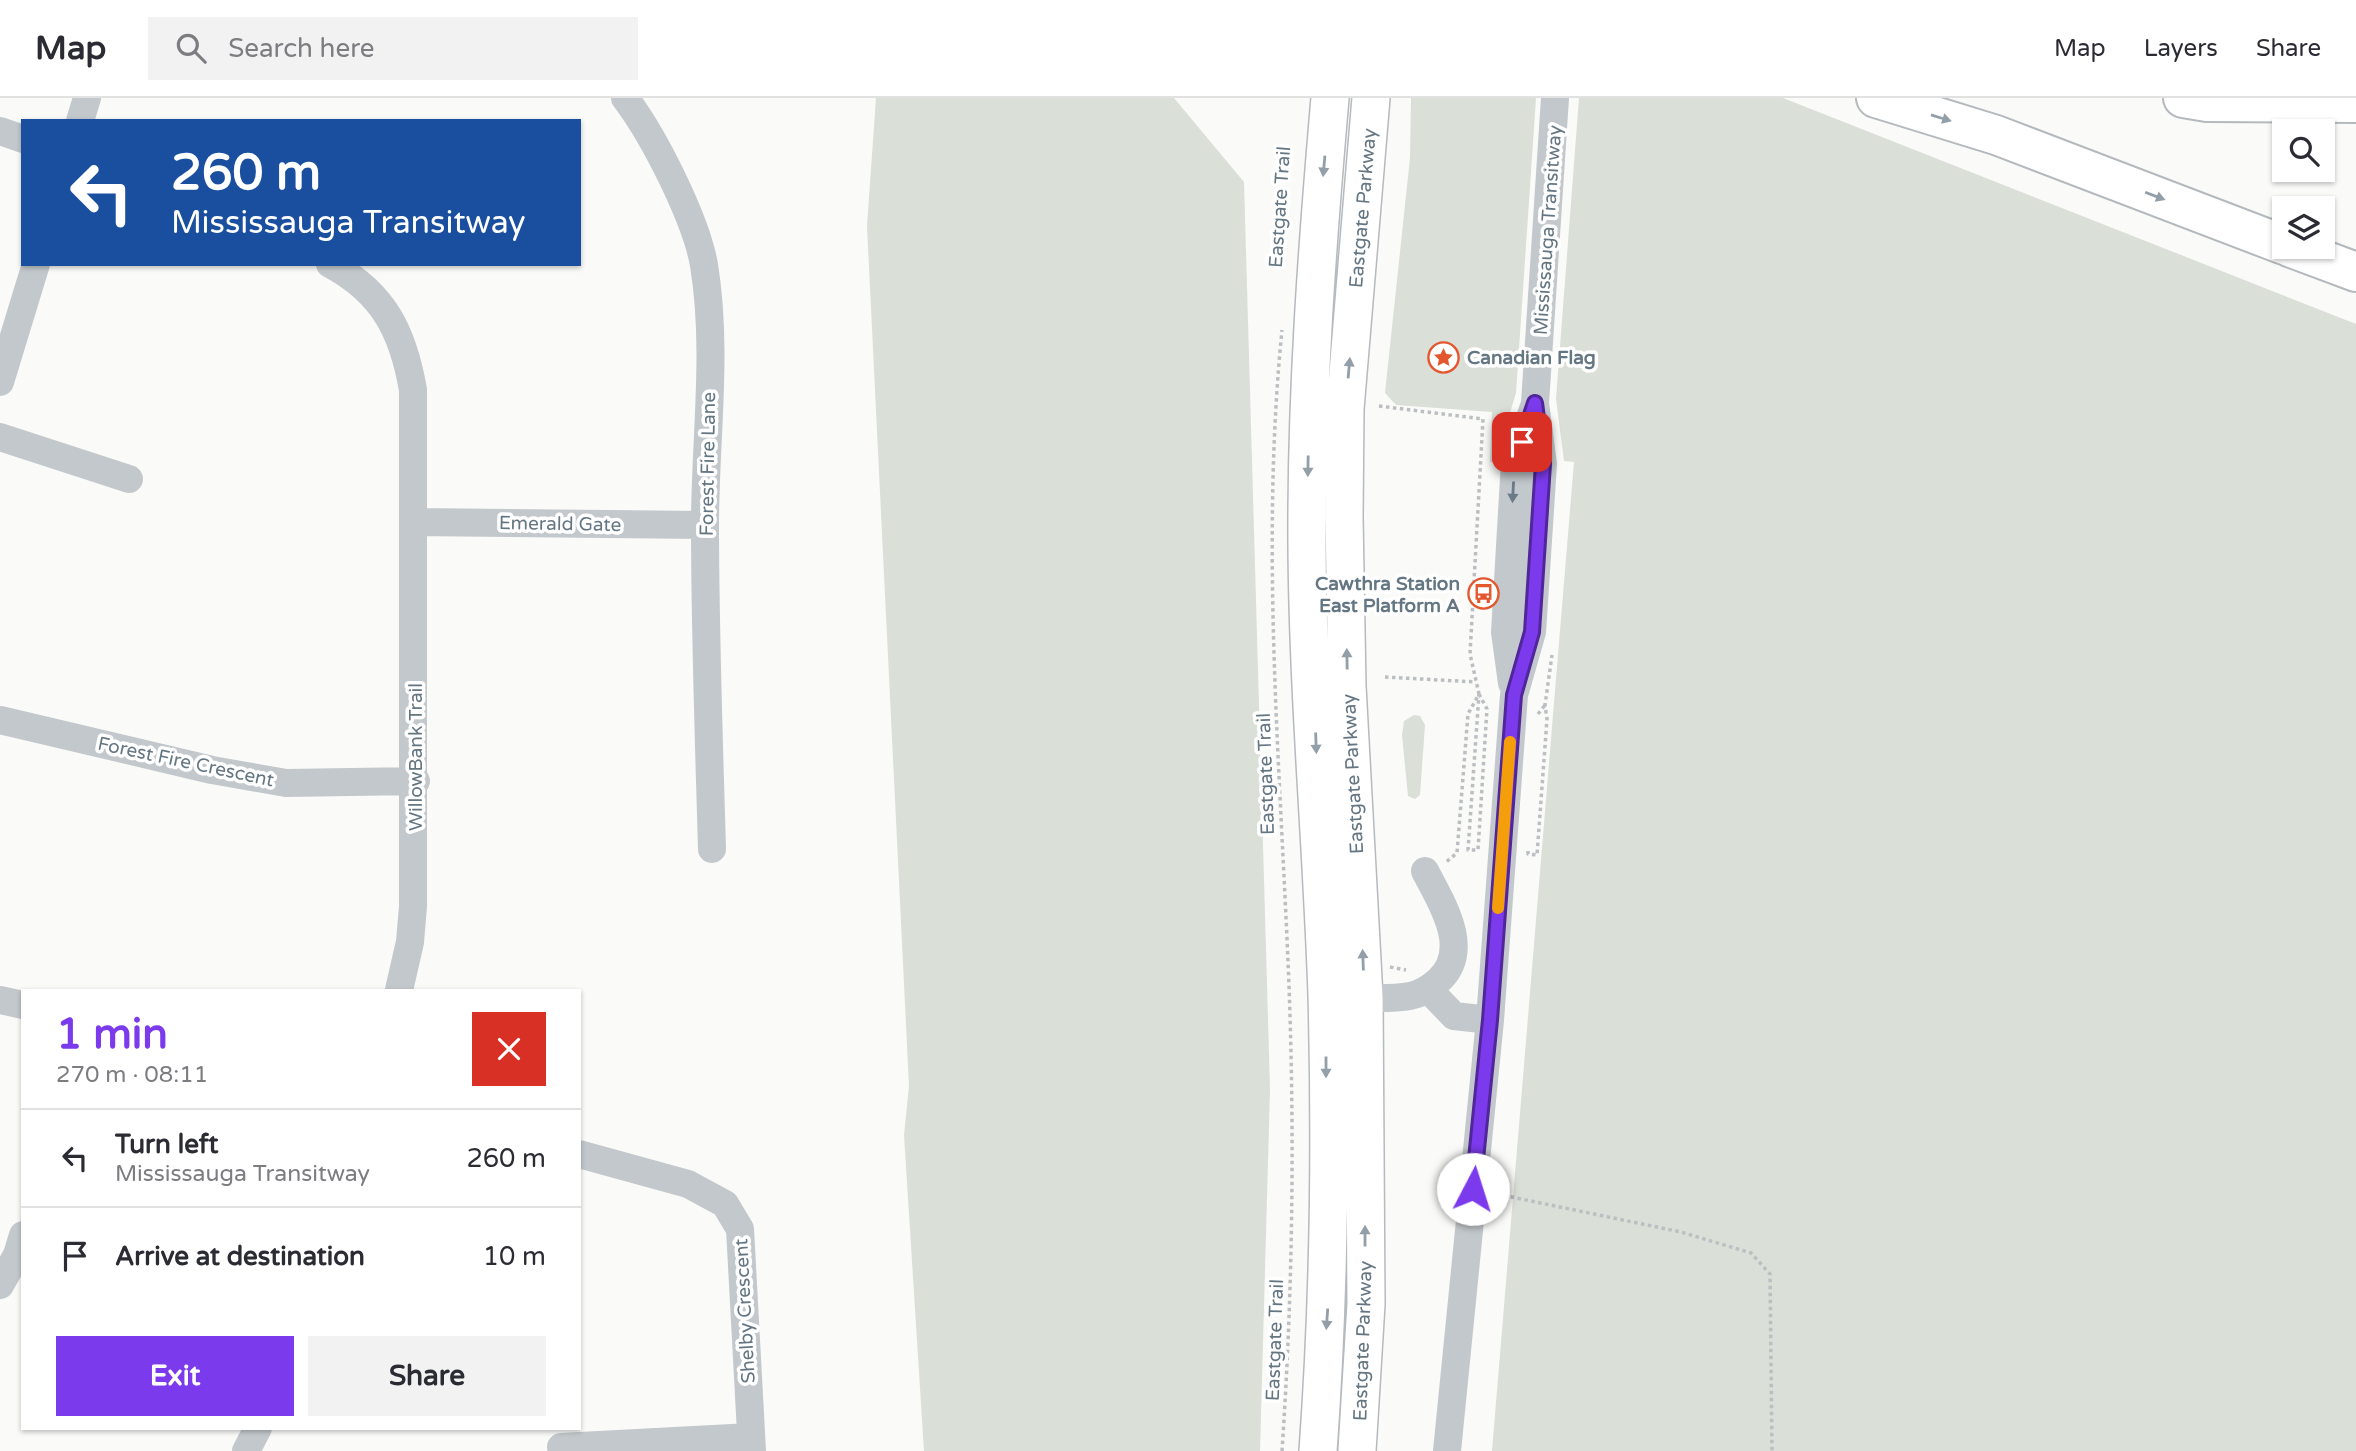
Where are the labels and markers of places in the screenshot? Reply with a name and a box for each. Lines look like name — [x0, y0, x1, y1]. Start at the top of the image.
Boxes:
place icon: Canadian Flag — [1427, 340, 1461, 374]
place label: Canadian Flag — [1467, 347, 1596, 370]
pin — [1492, 412, 1552, 472]
place label: Cawthra Station East Platform A — [1315, 573, 1460, 617]
bus stop icon: Cawthra Station East Platform A — [1466, 577, 1500, 611]

